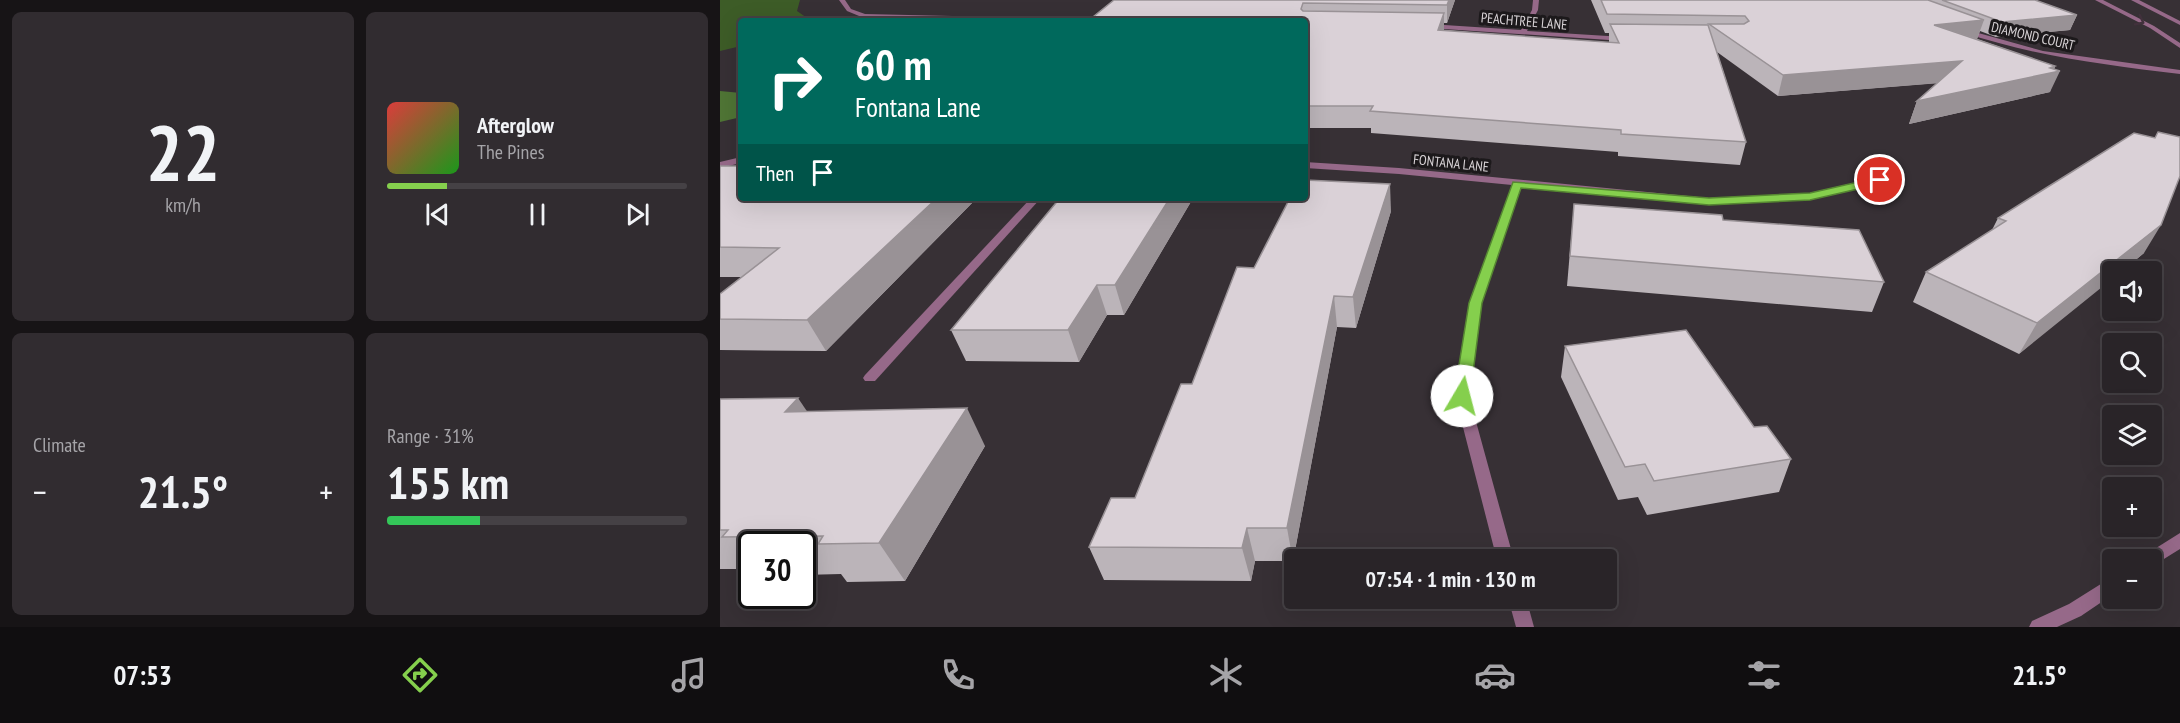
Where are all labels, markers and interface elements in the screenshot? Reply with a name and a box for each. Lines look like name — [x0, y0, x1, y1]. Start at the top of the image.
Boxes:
street label: PEACHTREE LANE — [1480, 8, 1568, 34]
one-way arrow — [2134, 14, 2145, 25]
street label: DIAMOND COURT — [1990, 18, 2077, 55]
text: 60 m — [855, 37, 932, 92]
icon: right — [756, 42, 834, 120]
text: Fontana Lane — [855, 90, 981, 124]
text: 22 — [146, 102, 220, 203]
text: Afterglow — [477, 111, 554, 139]
text: The Pines — [477, 139, 544, 165]
street label: FONTANA LANE — [1412, 150, 1490, 176]
pin — [1854, 154, 1905, 205]
icon: arrive — [806, 156, 839, 189]
text: Then — [756, 159, 794, 187]
icon: arrive — [1863, 163, 1896, 196]
text: km/h — [165, 192, 201, 218]
icon: previous — [421, 198, 454, 231]
icon: pause — [521, 198, 554, 231]
icon: next — [621, 198, 654, 231]
map controls — [2102, 261, 2162, 609]
button: sound — [2102, 261, 2162, 321]
button: search — [2102, 333, 2162, 393]
position arrow — [1430, 364, 1494, 428]
button: layers — [2102, 405, 2162, 465]
text: Range · 31% — [387, 423, 474, 449]
text: Climate — [33, 432, 86, 458]
text: 155 km — [387, 453, 509, 511]
text: 21.5° — [138, 462, 228, 520]
text: − — [33, 470, 47, 513]
text: + — [319, 470, 333, 513]
button: + — [2102, 477, 2162, 537]
speed limit sign: 30 — [738, 531, 816, 609]
button: − — [2102, 549, 2162, 609]
text: 07:54 · 1 min · 130 m — [1365, 565, 1536, 593]
icon: directions — [399, 654, 441, 696]
icon: music — [668, 654, 710, 696]
icon: phone — [937, 654, 979, 696]
icon: climate — [1205, 654, 1247, 696]
icon: car — [1474, 654, 1516, 696]
icon: filters — [1743, 654, 1785, 696]
text: 07:53 — [113, 658, 172, 692]
text: 21.5° — [2012, 658, 2066, 692]

